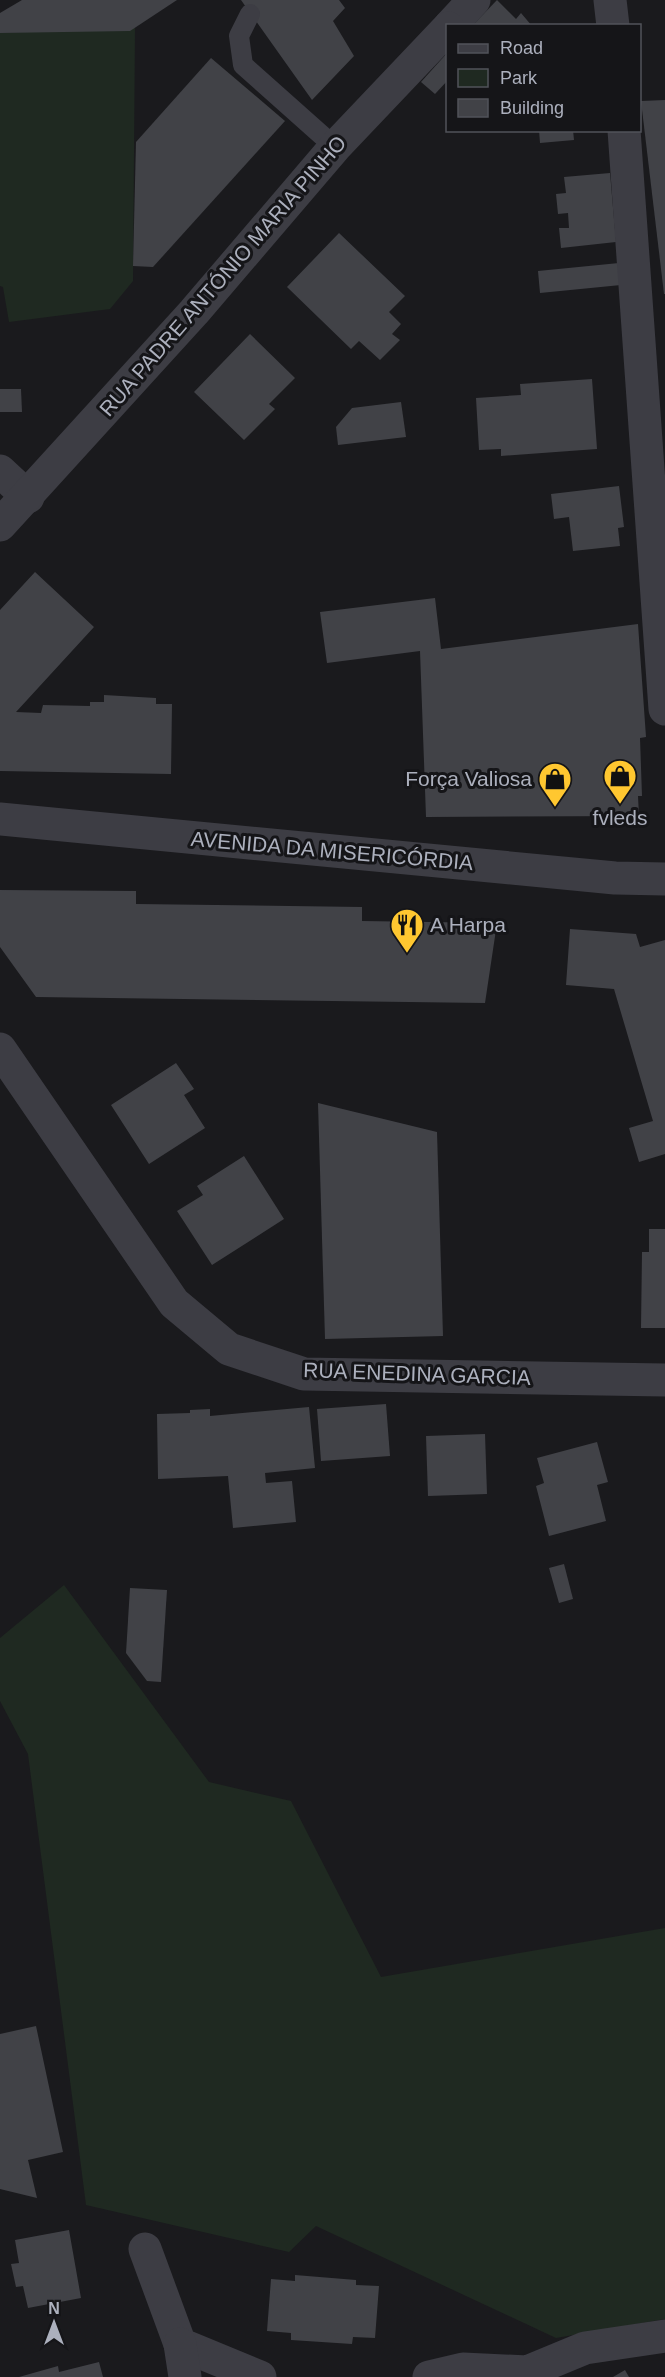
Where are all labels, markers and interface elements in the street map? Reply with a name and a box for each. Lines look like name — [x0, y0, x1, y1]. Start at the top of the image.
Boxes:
legend — [446, 24, 641, 132]
text: Road — [500, 38, 543, 58]
text: Park — [500, 68, 538, 88]
text: Building — [500, 98, 564, 118]
street label: RUA PADRE ANTÓNIO MARIA PINHO — [95, 131, 351, 420]
shop icon: fvleds — [602, 758, 638, 805]
shop icon: Força Valiosa — [537, 761, 573, 808]
place label: Força Valiosa — [405, 767, 532, 790]
place label: fvleds — [593, 806, 647, 829]
street label: AVENIDA DA MISERICÓRDIA — [190, 827, 474, 874]
restaurant icon: A Harpa — [389, 907, 425, 954]
place label: A Harpa — [430, 913, 506, 936]
street label: RUA ENEDINA GARCIA — [303, 1358, 531, 1389]
north arrow — [24, 2293, 84, 2353]
text: N — [48, 2300, 60, 2317]

